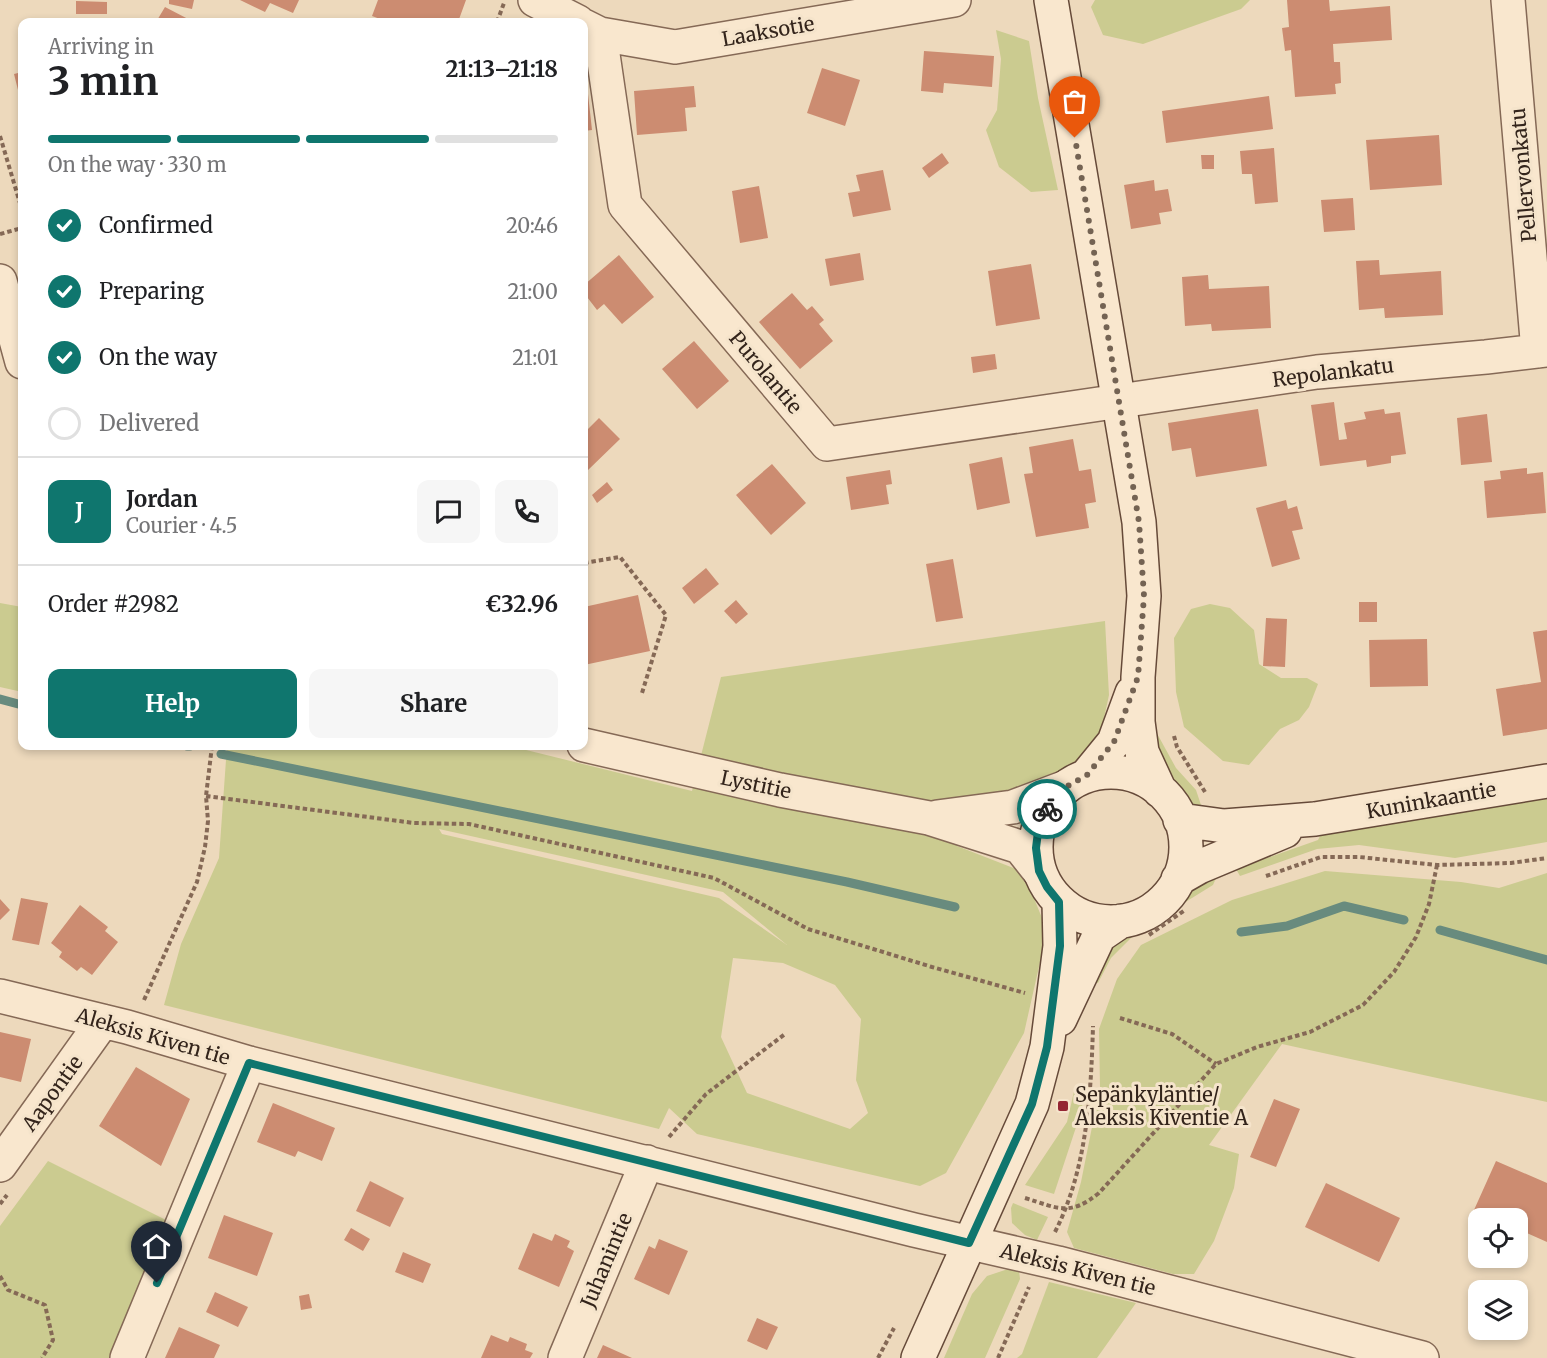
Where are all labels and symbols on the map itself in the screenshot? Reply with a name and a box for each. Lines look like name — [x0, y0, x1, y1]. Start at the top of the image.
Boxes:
street label: Laaksotie — [720, 11, 816, 51]
pin — [1049, 76, 1100, 138]
street label: Pellervonkatu — [1505, 107, 1541, 243]
street label: Purolantie — [724, 326, 808, 418]
street label: Repolankatu — [1271, 352, 1395, 392]
street label: Lystitie — [718, 764, 794, 804]
street label: Kuninkaantie — [1364, 776, 1498, 824]
courier — [1017, 779, 1077, 839]
street label: Aleksis Kiven tie — [72, 1002, 233, 1070]
street label: Aapontie — [16, 1050, 88, 1136]
place label: Sepänkyläntie/ Aleksis Kiventie A — [1074, 1082, 1249, 1130]
marker: Sepänkyläntie/ Aleksis Kiventie A — [1056, 1099, 1070, 1113]
street label: Juhanintie — [574, 1209, 637, 1312]
pin — [131, 1221, 182, 1283]
street label: Aleksis Kiven tie — [997, 1237, 1158, 1300]

